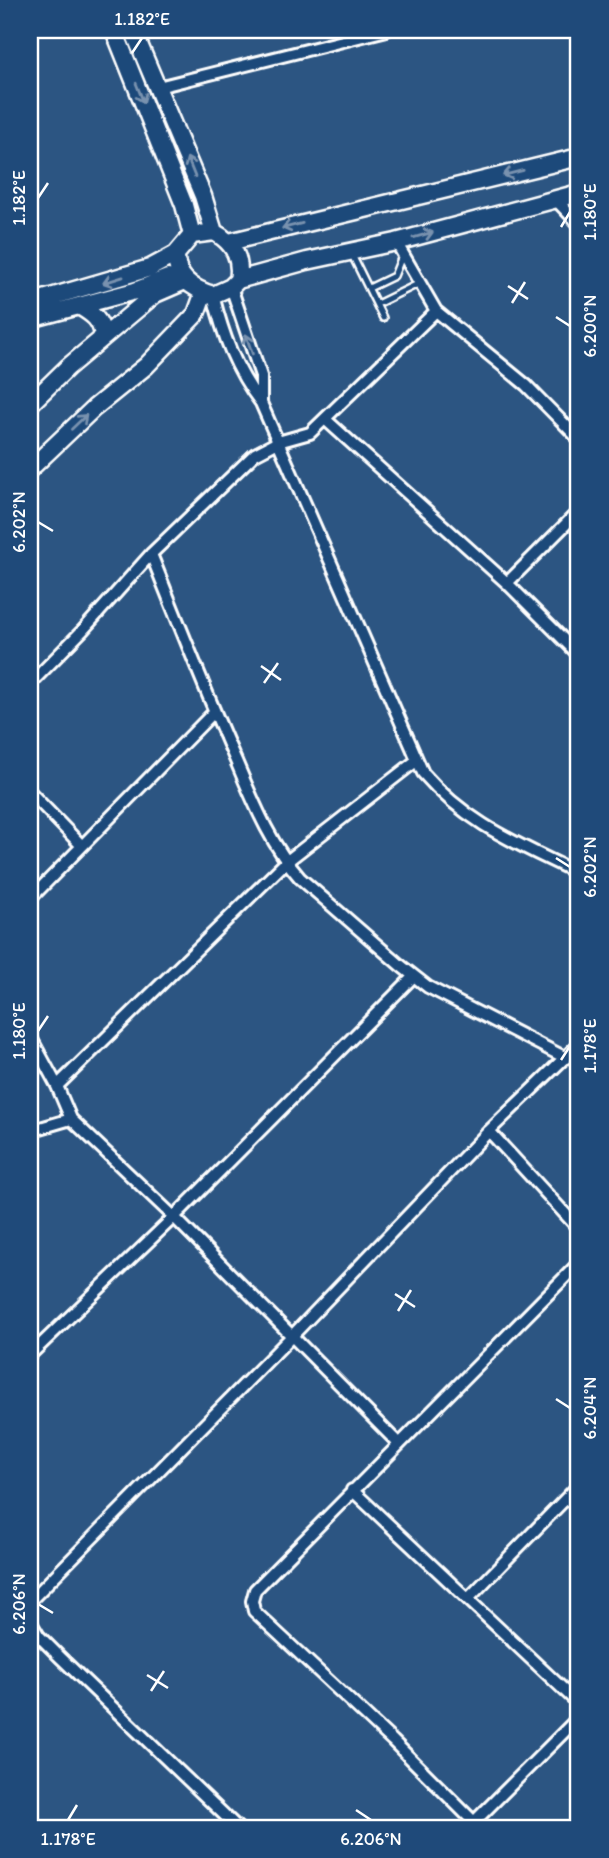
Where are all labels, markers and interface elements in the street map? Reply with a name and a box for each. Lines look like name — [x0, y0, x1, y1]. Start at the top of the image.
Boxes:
text: 1.182°E — [114, 8, 170, 30]
one-way arrow — [134, 82, 147, 103]
one-way arrow — [184, 157, 197, 179]
one-way arrow — [502, 167, 525, 180]
text: 1.182°E — [8, 170, 30, 226]
text: 1.180°E — [579, 183, 601, 241]
one-way arrow — [281, 220, 304, 234]
one-way arrow — [411, 228, 434, 241]
one-way arrow — [103, 275, 125, 287]
text: 6.200°N — [579, 294, 601, 358]
one-way arrow — [242, 334, 255, 355]
one-way arrow — [70, 414, 87, 431]
text: 6.202°N — [8, 491, 30, 553]
text: 6.202°N — [579, 836, 601, 898]
text: 1.180°E — [8, 1002, 30, 1060]
text: 1.178°E — [579, 1018, 601, 1074]
text: 6.204°N — [579, 1377, 601, 1439]
text: 6.206°N — [8, 1573, 30, 1635]
text: 1.178°E — [40, 1828, 96, 1850]
text: 6.206°N — [340, 1828, 402, 1850]

